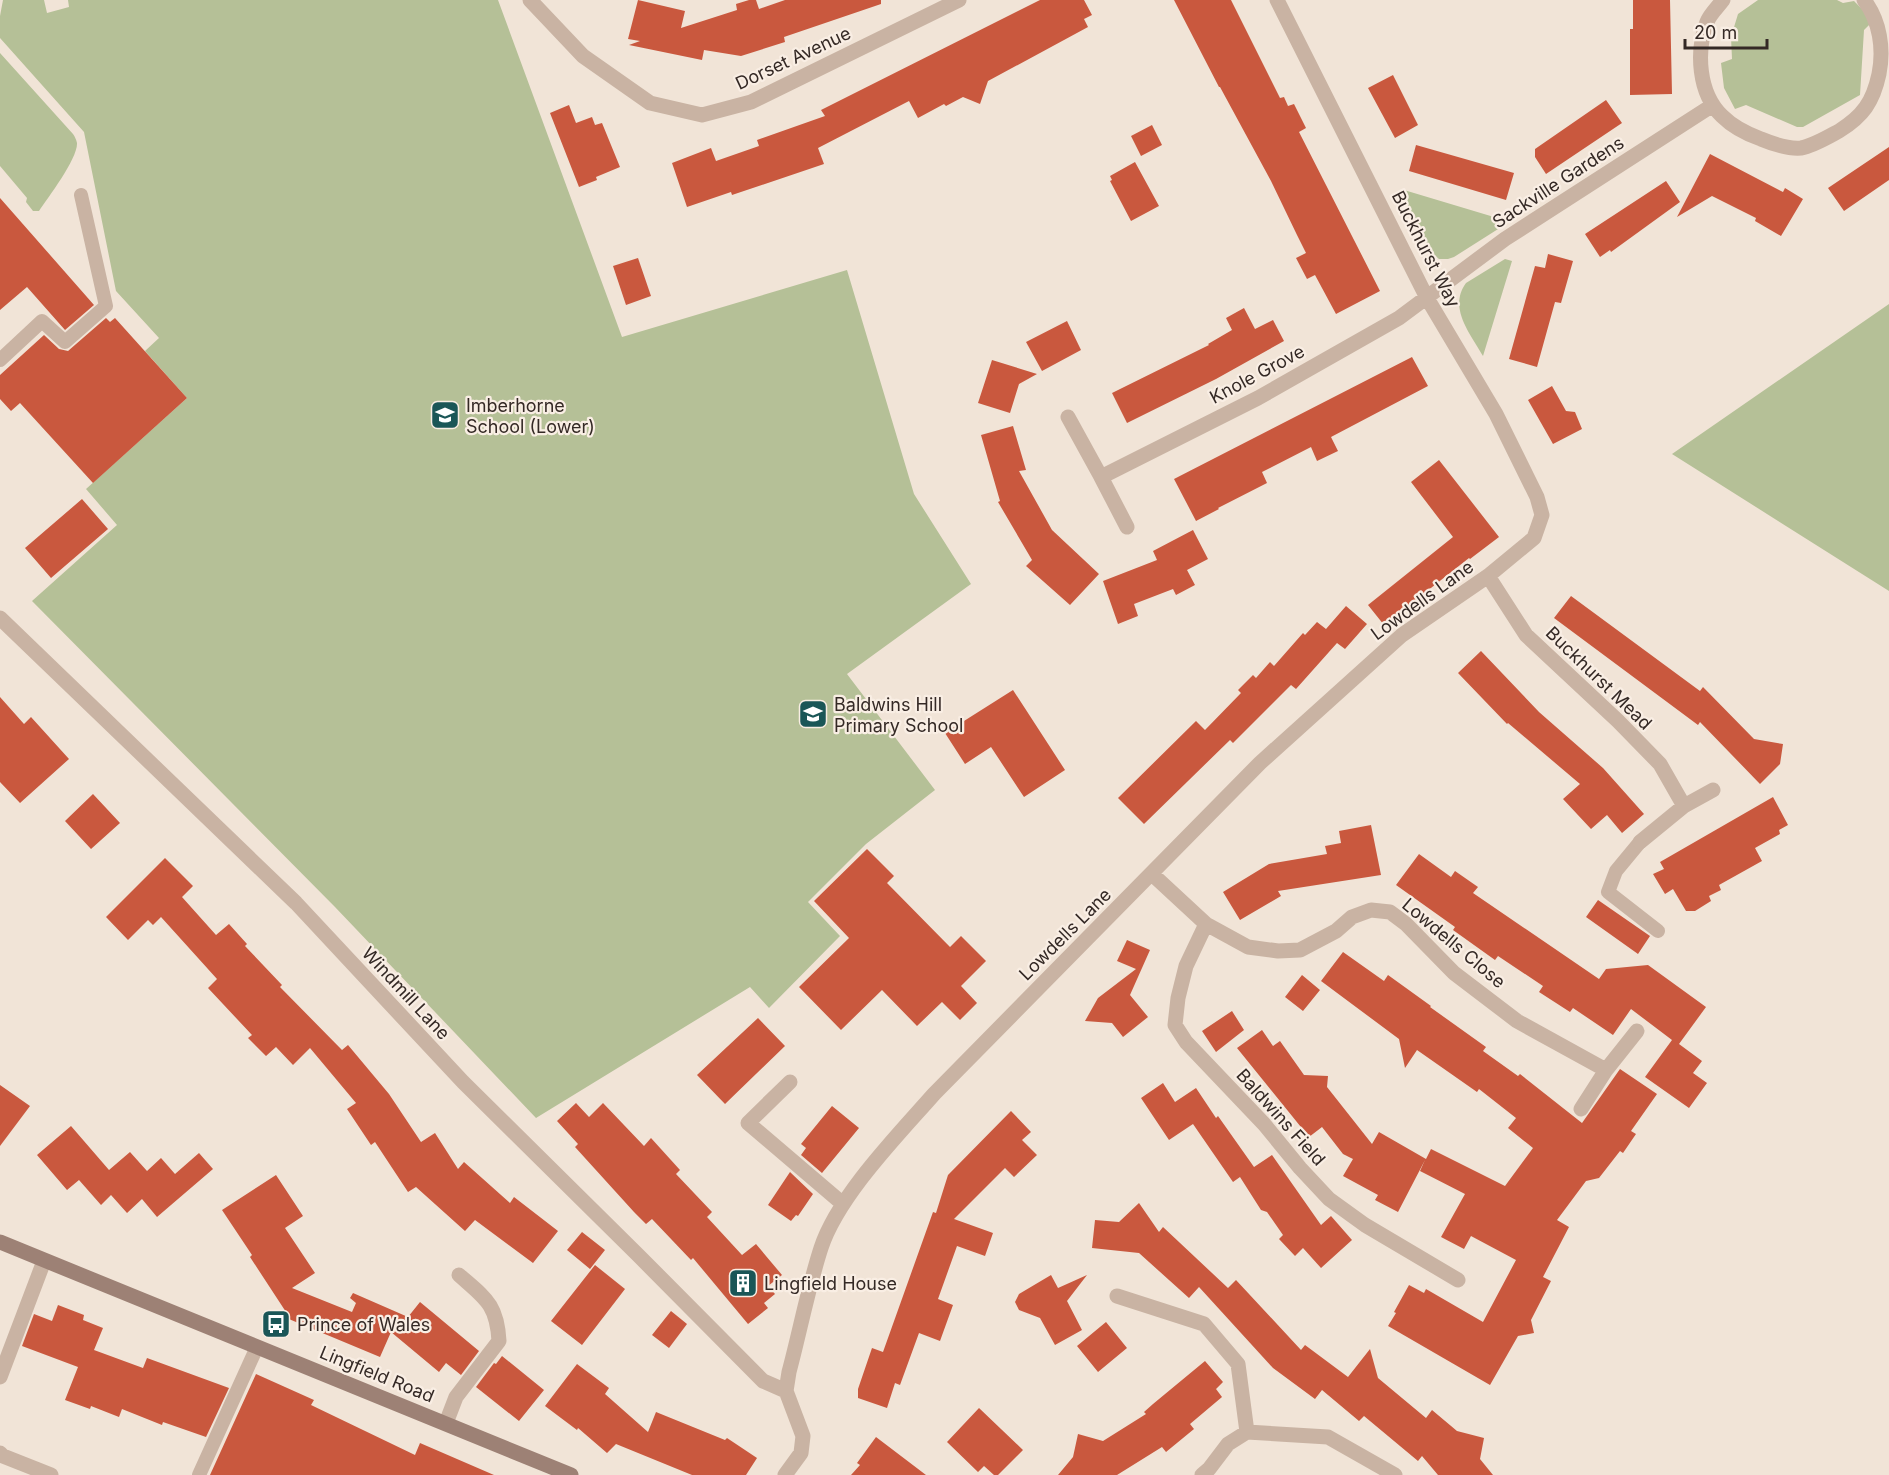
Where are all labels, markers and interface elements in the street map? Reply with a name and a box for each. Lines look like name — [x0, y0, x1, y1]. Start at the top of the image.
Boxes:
scale bar — [1685, 12, 1768, 50]
street label: Dorset Avenue — [732, 22, 854, 94]
text: 20 m — [1694, 22, 1737, 43]
street label: Sackville Gardens — [1488, 132, 1628, 232]
street label: Buckhurst Way — [1388, 187, 1464, 311]
street label: Knole Grove — [1206, 340, 1308, 408]
place label: Imberhorne School (Lower) — [466, 395, 595, 437]
school or university icon: Imberhorne School (Lower) — [429, 399, 461, 431]
street label: Lowdells Lane — [1367, 556, 1477, 644]
street label: Buckhurst Mead — [1542, 622, 1656, 734]
place label: Baldwins Hill Primary School — [834, 694, 963, 736]
school or university icon: Baldwins Hill Primary School — [797, 698, 829, 730]
street label: Lowdells Lane — [1015, 884, 1115, 984]
street label: Lowdells Close — [1398, 894, 1510, 992]
street label: Windmill Lane — [358, 942, 454, 1044]
street label: Baldwins Field — [1232, 1064, 1330, 1170]
building icon: Lingfield House — [727, 1267, 759, 1299]
place label: Lingfield House — [764, 1273, 897, 1294]
bus stop icon: Prince of Wales — [260, 1308, 292, 1340]
place label: Prince of Wales — [297, 1314, 430, 1335]
street label: Lingfield Road — [317, 1341, 437, 1407]

